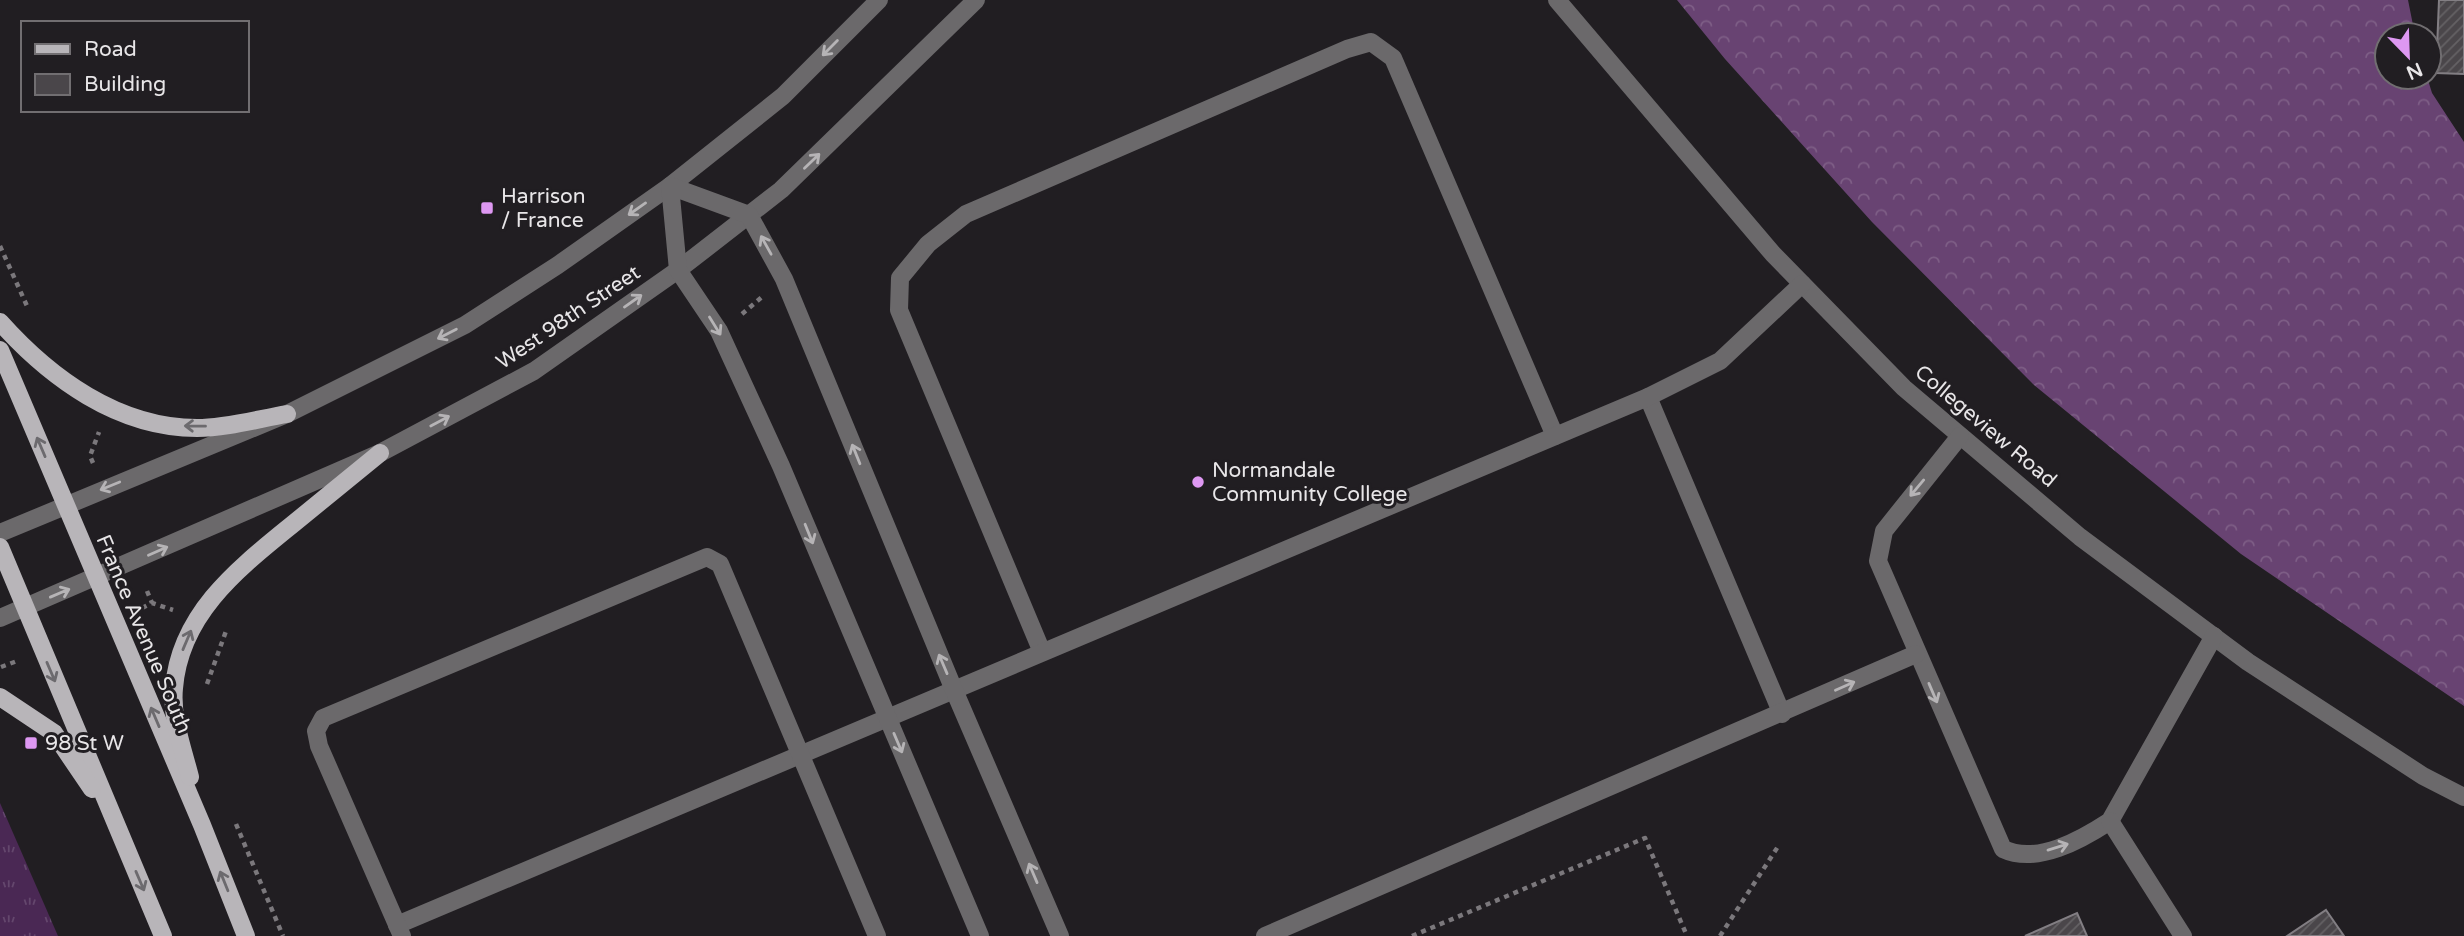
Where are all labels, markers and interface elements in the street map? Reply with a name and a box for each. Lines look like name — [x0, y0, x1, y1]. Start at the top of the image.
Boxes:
legend — [21, 21, 248, 112]
north arrow — [2373, 21, 2443, 91]
text: Road — [84, 37, 137, 62]
one-way arrow — [822, 40, 839, 57]
text: N — [2403, 58, 2426, 84]
text: Building — [84, 72, 166, 97]
one-way arrow — [803, 152, 820, 169]
place label: Harrison / France — [501, 184, 586, 233]
marker: Harrison / France — [479, 200, 495, 216]
one-way arrow — [628, 202, 647, 216]
one-way arrow — [759, 236, 773, 256]
street label: West 98th Street — [492, 260, 645, 375]
one-way arrow — [623, 294, 642, 308]
one-way arrow — [709, 316, 723, 336]
one-way arrow — [437, 327, 458, 341]
street label: Collegeview Road — [1910, 360, 2062, 493]
one-way arrow — [430, 414, 450, 428]
one-way arrow — [184, 419, 207, 433]
one-way arrow — [33, 437, 46, 459]
one-way arrow — [849, 444, 862, 465]
place label: Normandale Community College — [1212, 458, 1408, 507]
marker: Normandale Community College — [1190, 474, 1206, 490]
one-way arrow — [1909, 479, 1924, 497]
one-way arrow — [100, 480, 122, 493]
one-way arrow — [803, 522, 816, 544]
street label: France Avenue South — [90, 531, 197, 737]
one-way arrow — [146, 544, 168, 557]
one-way arrow — [49, 586, 70, 599]
one-way arrow — [181, 629, 194, 651]
one-way arrow — [936, 654, 949, 676]
one-way arrow — [45, 661, 58, 682]
one-way arrow — [1833, 679, 1855, 692]
one-way arrow — [1927, 682, 1940, 703]
one-way arrow — [148, 707, 161, 729]
place label: 98 St W — [45, 731, 124, 756]
one-way arrow — [892, 732, 905, 753]
marker: 98 St W — [23, 735, 39, 751]
one-way arrow — [2047, 840, 2069, 853]
one-way arrow — [1026, 863, 1039, 885]
one-way arrow — [134, 870, 147, 892]
one-way arrow — [216, 870, 229, 892]

